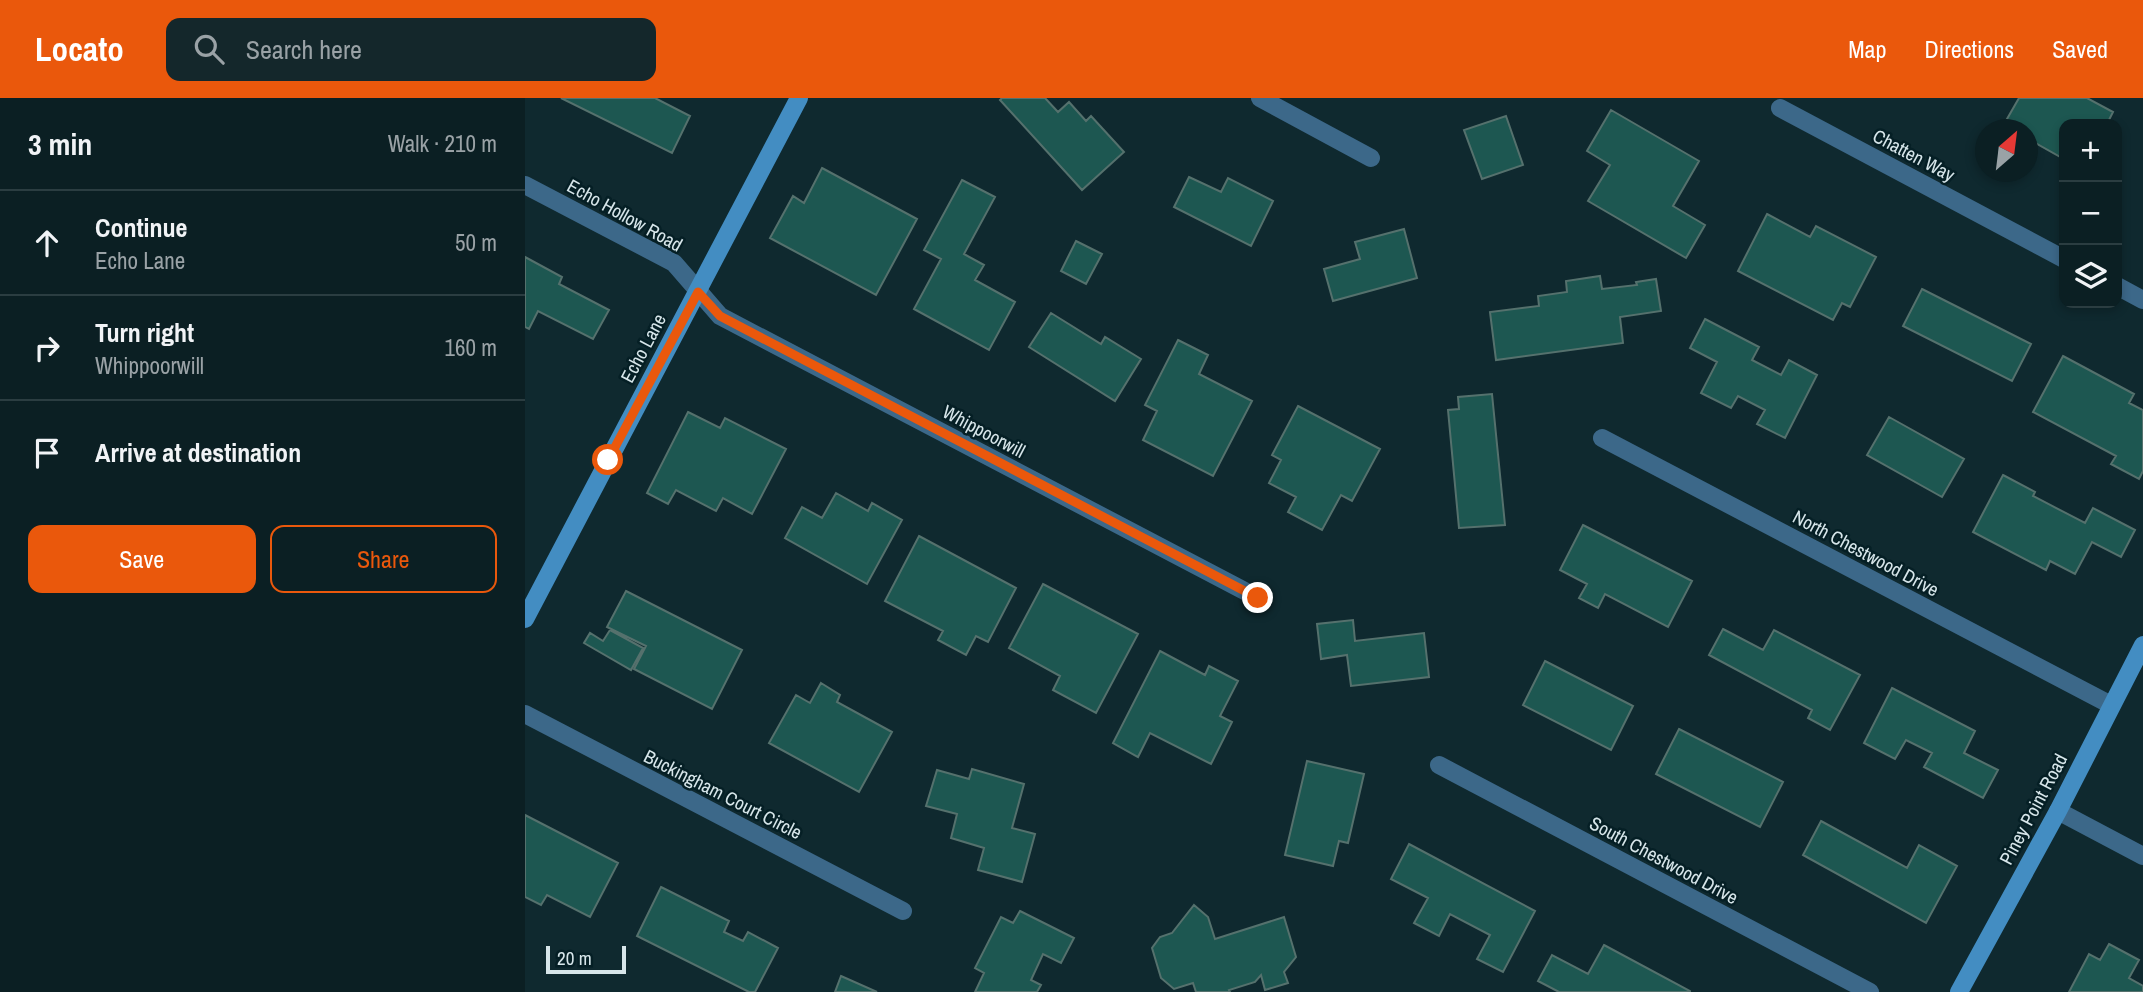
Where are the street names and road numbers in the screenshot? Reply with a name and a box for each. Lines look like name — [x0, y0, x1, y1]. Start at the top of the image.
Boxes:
street label: Chatten Way — [1868, 123, 1960, 188]
street label: Echo Hollow Road — [563, 173, 687, 257]
street label: Echo Lane — [614, 309, 672, 387]
street label: Whippoorwill — [938, 398, 1030, 464]
street label: North Chestwood Drive — [1788, 504, 1944, 602]
street label: Buckingham Court Circle — [640, 743, 806, 845]
street label: Piney Point Road — [1993, 749, 2073, 869]
street label: South Chestwood Drive — [1585, 810, 1743, 910]

